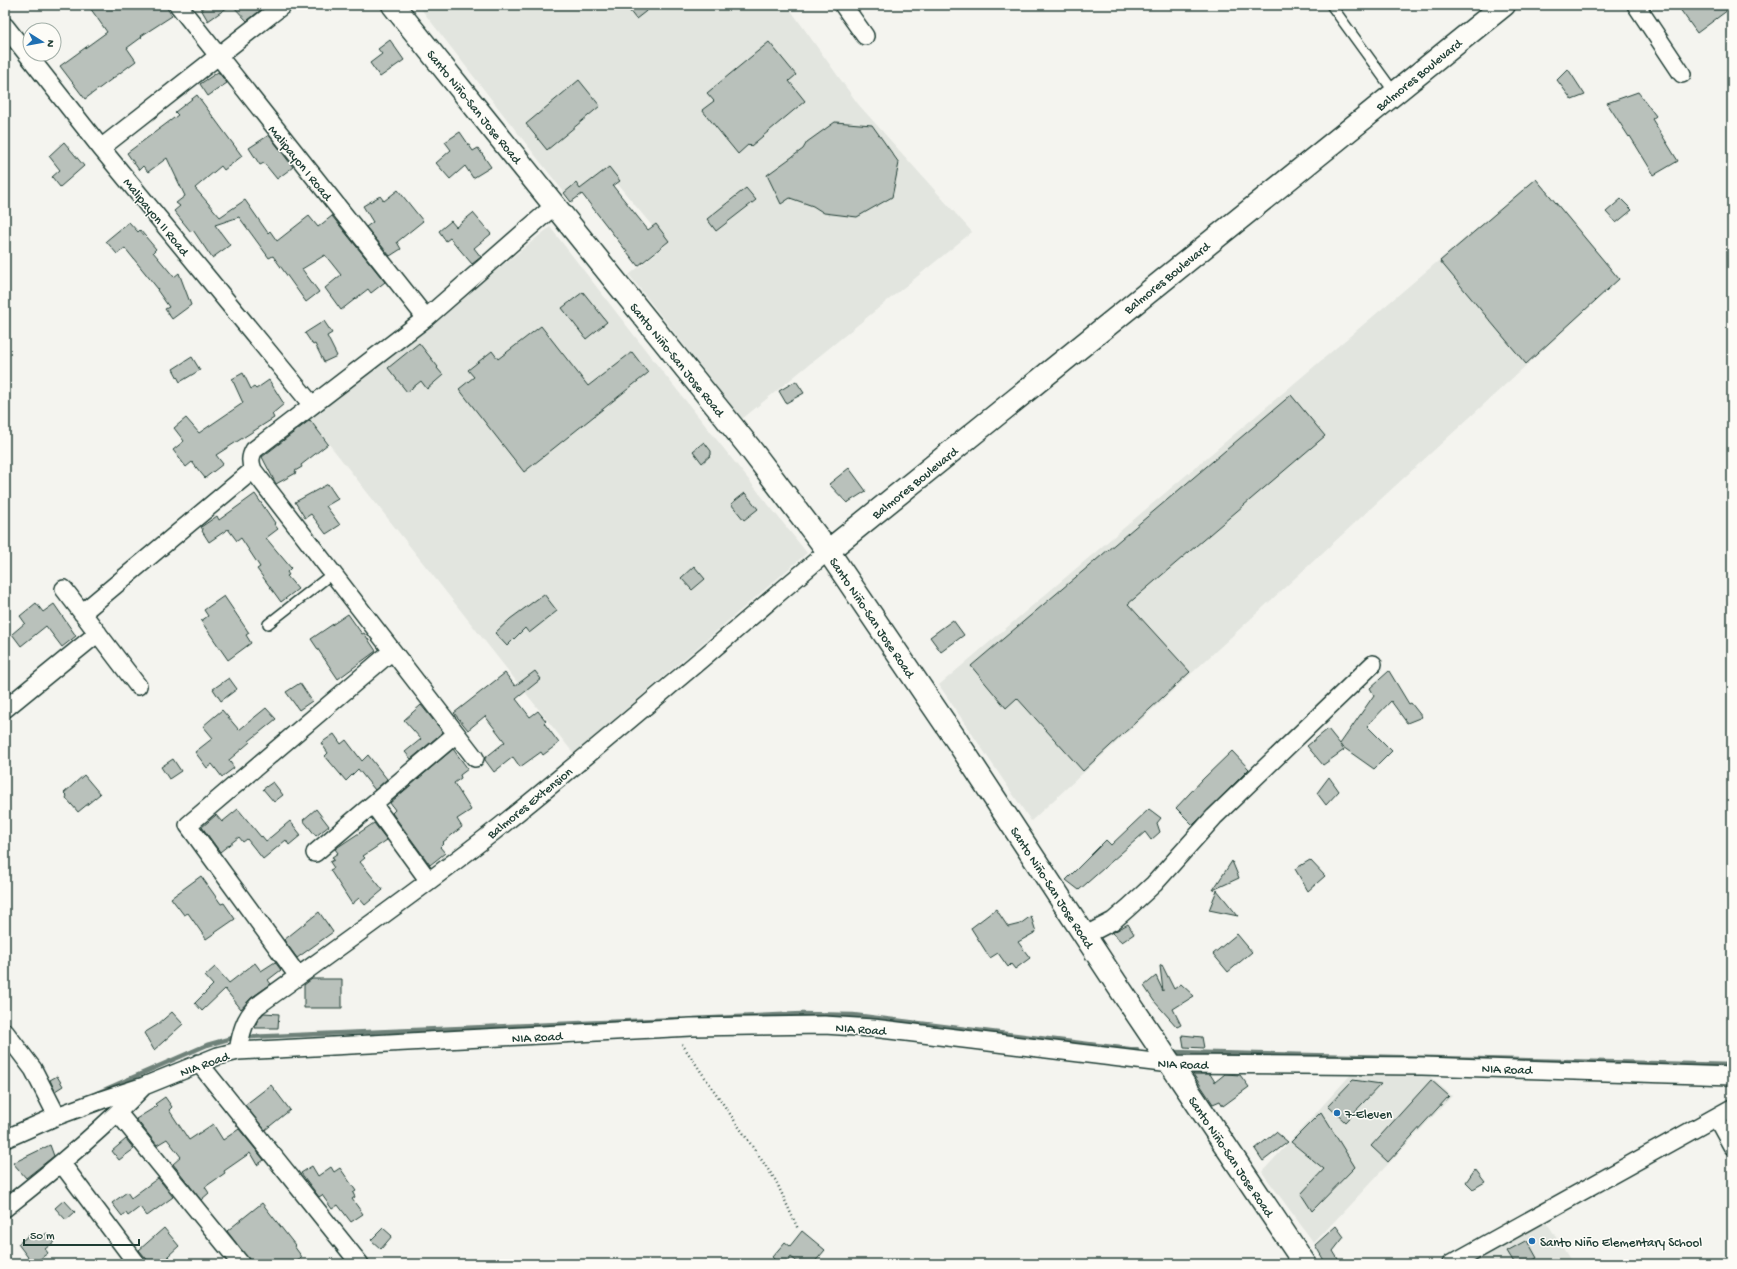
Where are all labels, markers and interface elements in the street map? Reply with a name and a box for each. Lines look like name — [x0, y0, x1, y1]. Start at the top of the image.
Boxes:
north arrow — [22, 22, 62, 62]
street label: Balmores Boulevard — [1373, 36, 1467, 116]
text: N — [43, 39, 56, 48]
street label: Santo Niño-San Jose Road — [423, 48, 524, 169]
street label: Malipayon I Road — [264, 123, 335, 205]
street label: Malipayon II Road — [119, 176, 192, 261]
street label: Balmores Boulevard — [1121, 239, 1215, 319]
street label: Santo Niño-San Jose Road — [626, 301, 727, 422]
street label: Balmores Boulevard — [869, 444, 963, 524]
street label: Santo Niño-San Jose Road — [825, 555, 918, 683]
street label: Balmores Extension — [484, 764, 577, 844]
street label: Santo Niño-San Jose Road — [1006, 825, 1097, 953]
street label: NIA Road — [835, 1021, 888, 1040]
street label: NIA Road — [511, 1030, 564, 1047]
street label: NIA Road — [178, 1049, 233, 1081]
street label: NIA Road — [1157, 1057, 1210, 1074]
street label: NIA Road — [1481, 1062, 1534, 1079]
street label: Santo Niño-San Jose Road — [1184, 1094, 1277, 1222]
marker: 7-Eleven — [1332, 1108, 1342, 1118]
place label: 7-Eleven — [1344, 1108, 1393, 1123]
scale bar — [24, 1221, 139, 1247]
text: 50 m — [30, 1230, 55, 1244]
marker: Santo Niño Elementary School — [1527, 1236, 1537, 1246]
place label: Santo Niño Elementary School — [1540, 1236, 1702, 1251]

